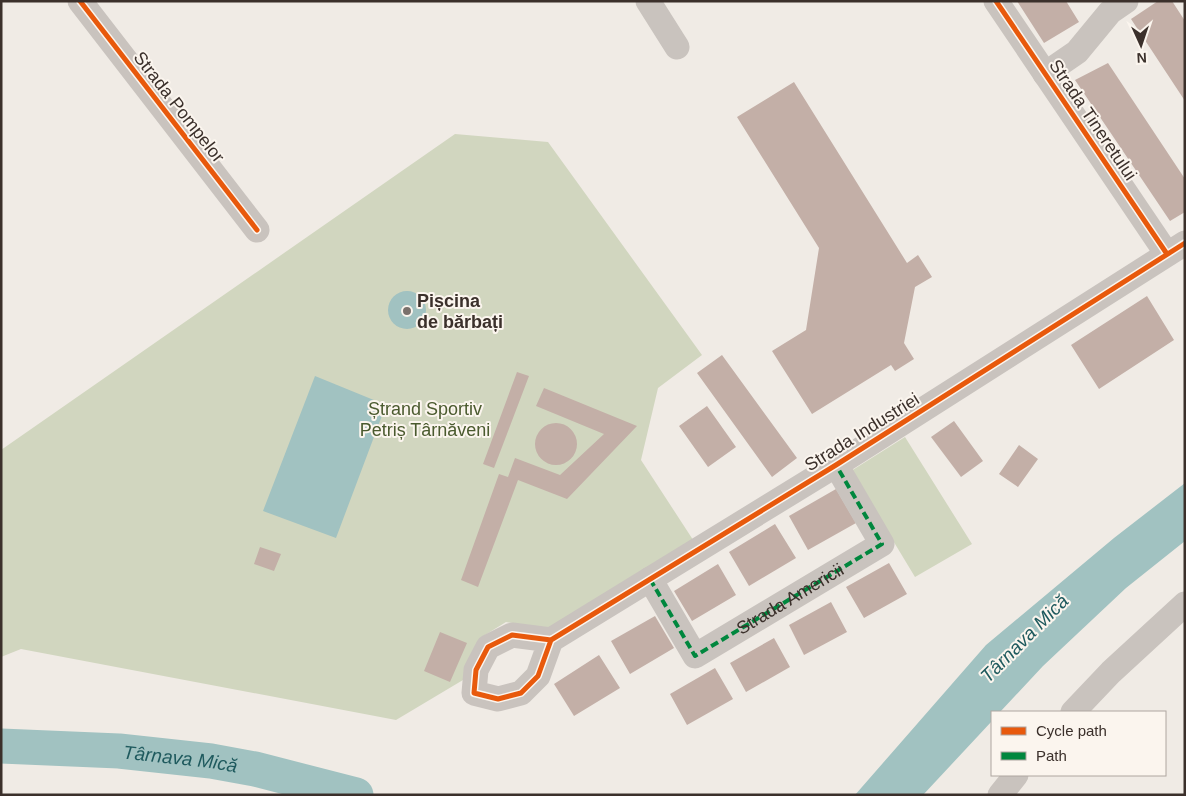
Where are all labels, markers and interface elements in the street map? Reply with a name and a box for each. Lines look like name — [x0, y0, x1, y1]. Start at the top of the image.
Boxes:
north arrow — [1116, 20, 1166, 70]
street label: Strada Pompelor — [130, 48, 228, 166]
text: N — [1136, 50, 1147, 66]
street label: Strada Tineretului — [1045, 56, 1141, 184]
place label: Pișcina de bărbați — [417, 291, 503, 332]
marker: Pișcina de bărbați — [401, 305, 413, 317]
street label: Strada Industriei — [801, 389, 923, 475]
park label: Ștrand Sportiv Petriș Târnăveni — [360, 399, 490, 440]
street label: Strada Americii — [733, 559, 847, 639]
water label: Târnava Mică — [976, 590, 1072, 686]
legend — [991, 711, 1166, 776]
text: Cycle path — [1036, 722, 1107, 739]
water label: Târnava Mică — [122, 742, 239, 777]
text: Path — [1036, 747, 1067, 764]

